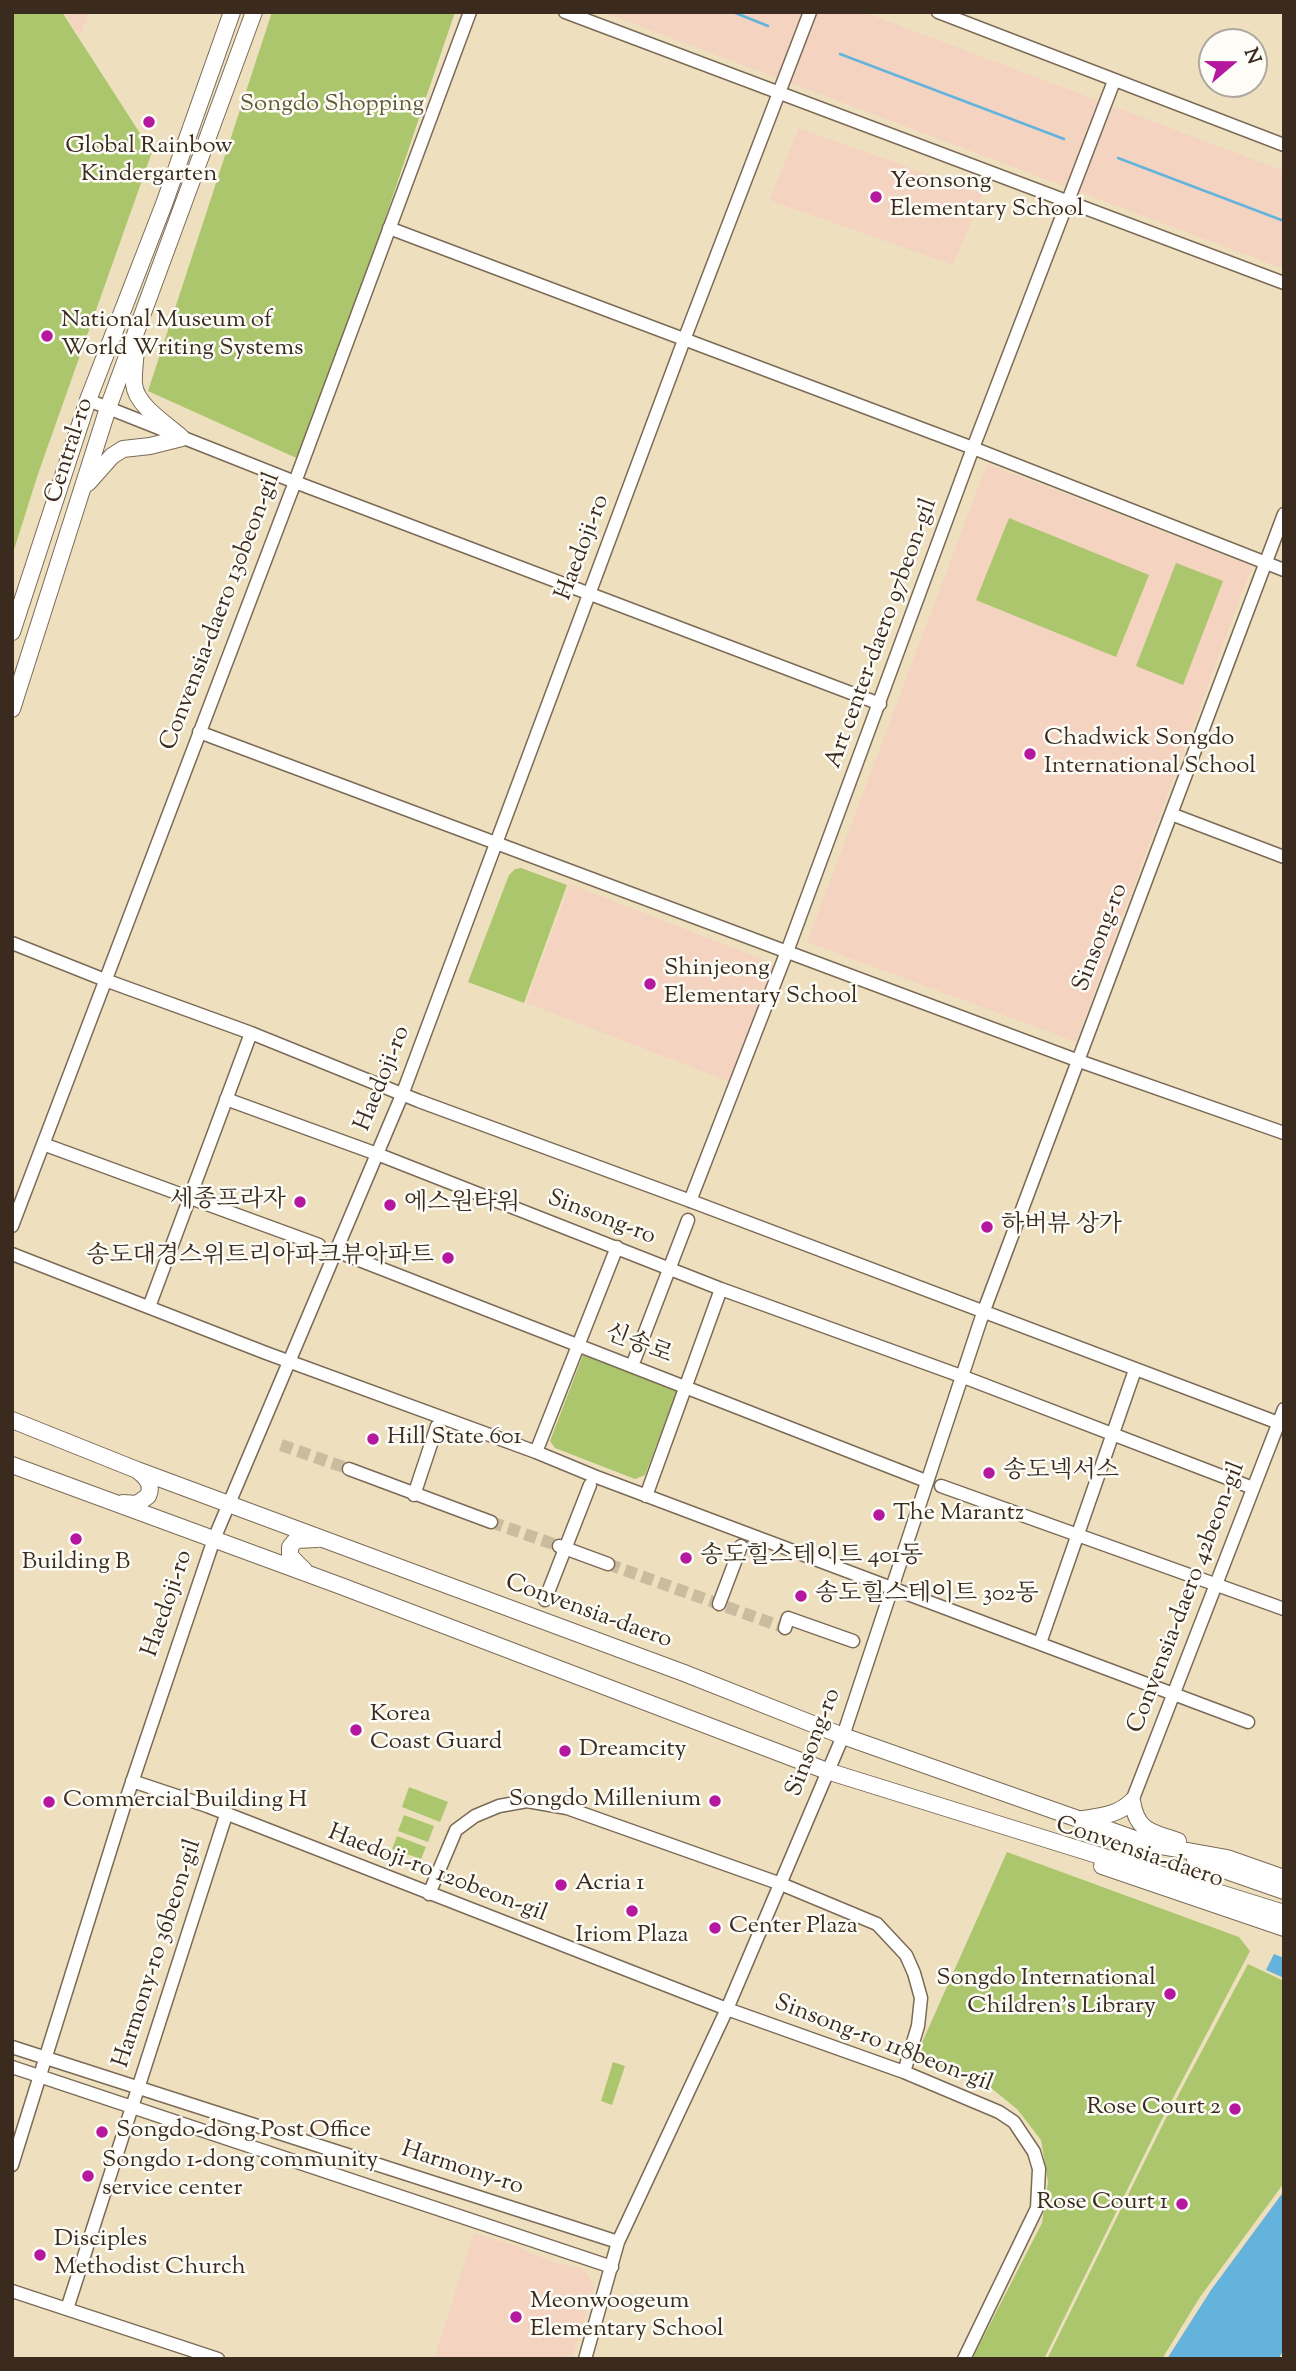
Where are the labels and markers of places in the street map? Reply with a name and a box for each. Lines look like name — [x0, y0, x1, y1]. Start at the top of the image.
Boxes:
marker: Global Rainbow Kindergarten — [141, 114, 157, 130]
place label: Global Rainbow Kindergarten — [65, 134, 233, 190]
place label: Yeonsong Elementary School — [890, 169, 1084, 225]
marker: Yeonsong Elementary School — [868, 189, 884, 205]
place label: National Museum of World Writing Systems — [61, 308, 304, 364]
marker: National Museum of World Writing Systems — [39, 328, 55, 344]
place label: Chadwick Songdo International School — [1044, 726, 1256, 782]
marker: Chadwick Songdo International School — [1022, 746, 1038, 762]
place label: Shinjeong Elementary School — [664, 956, 858, 1012]
marker: Shinjeong Elementary School — [642, 976, 658, 992]
place label: 세종프라자 — [170, 1188, 286, 1216]
place label: 에스원타워 — [404, 1191, 520, 1219]
marker: 세종프라자 — [292, 1194, 308, 1210]
marker: 에스원타워 — [382, 1197, 398, 1213]
place label: 하버뷰 상가 — [1001, 1213, 1122, 1241]
marker: 하버뷰 상가 — [979, 1219, 995, 1235]
place label: 송도대경스위트리아파크뷰아파트 — [86, 1244, 434, 1272]
marker: 송도대경스위트리아파크뷰아파트 — [440, 1250, 456, 1266]
place label: Hill State 601 — [387, 1425, 522, 1453]
marker: Hill State 601 — [365, 1431, 381, 1447]
place label: 송도넥서스 — [1003, 1459, 1119, 1487]
marker: 송도넥서스 — [981, 1465, 997, 1481]
place label: The Marantz — [893, 1501, 1024, 1529]
marker: The Marantz — [871, 1507, 887, 1523]
marker: Building B — [68, 1531, 84, 1547]
place label: 송도힐스테이트 401동 — [700, 1544, 923, 1572]
place label: Building B — [22, 1550, 130, 1578]
marker: 송도힐스테이트 401동 — [678, 1550, 694, 1566]
place label: 송도힐스테이트 302동 — [815, 1582, 1039, 1610]
marker: 송도힐스테이트 302동 — [793, 1588, 809, 1604]
place label: Korea Coast Guard — [370, 1702, 502, 1758]
marker: Korea Coast Guard — [348, 1722, 364, 1738]
place label: Dreamcity — [579, 1737, 687, 1765]
marker: Dreamcity — [557, 1743, 573, 1759]
place label: Songdo Millenium — [509, 1787, 701, 1815]
place label: Commercial Building H — [63, 1788, 307, 1816]
marker: Songdo Millenium — [707, 1793, 723, 1809]
marker: Commercial Building H — [41, 1794, 57, 1810]
place label: Acria 1 — [575, 1871, 644, 1899]
marker: Acria 1 — [553, 1877, 569, 1893]
marker: Iriom Plaza — [624, 1903, 640, 1919]
place label: Center Plaza — [729, 1914, 858, 1942]
marker: Center Plaza — [707, 1920, 723, 1936]
place label: Iriom Plaza — [575, 1923, 689, 1951]
place label: Songdo International Children's Library — [936, 1966, 1156, 2022]
marker: Songdo International Children's Library — [1162, 1986, 1178, 2002]
place label: Rose Court 2 — [1086, 2095, 1221, 2123]
marker: Rose Court 2 — [1227, 2101, 1243, 2117]
place label: Songdo-dong Post Office — [116, 2118, 371, 2146]
marker: Songdo-dong Post Office — [94, 2124, 110, 2140]
place label: Songdo 1-dong community service center — [102, 2148, 378, 2204]
marker: Songdo 1-dong community service center — [80, 2168, 96, 2184]
place label: Rose Court 1 — [1037, 2190, 1168, 2218]
marker: Rose Court 1 — [1174, 2196, 1190, 2212]
place label: Disciples Methodist Church — [54, 2227, 246, 2283]
marker: Disciples Methodist Church — [32, 2247, 48, 2263]
place label: Meonwoogeum Elementary School — [530, 2289, 724, 2345]
marker: Meonwoogeum Elementary School — [508, 2309, 524, 2325]

